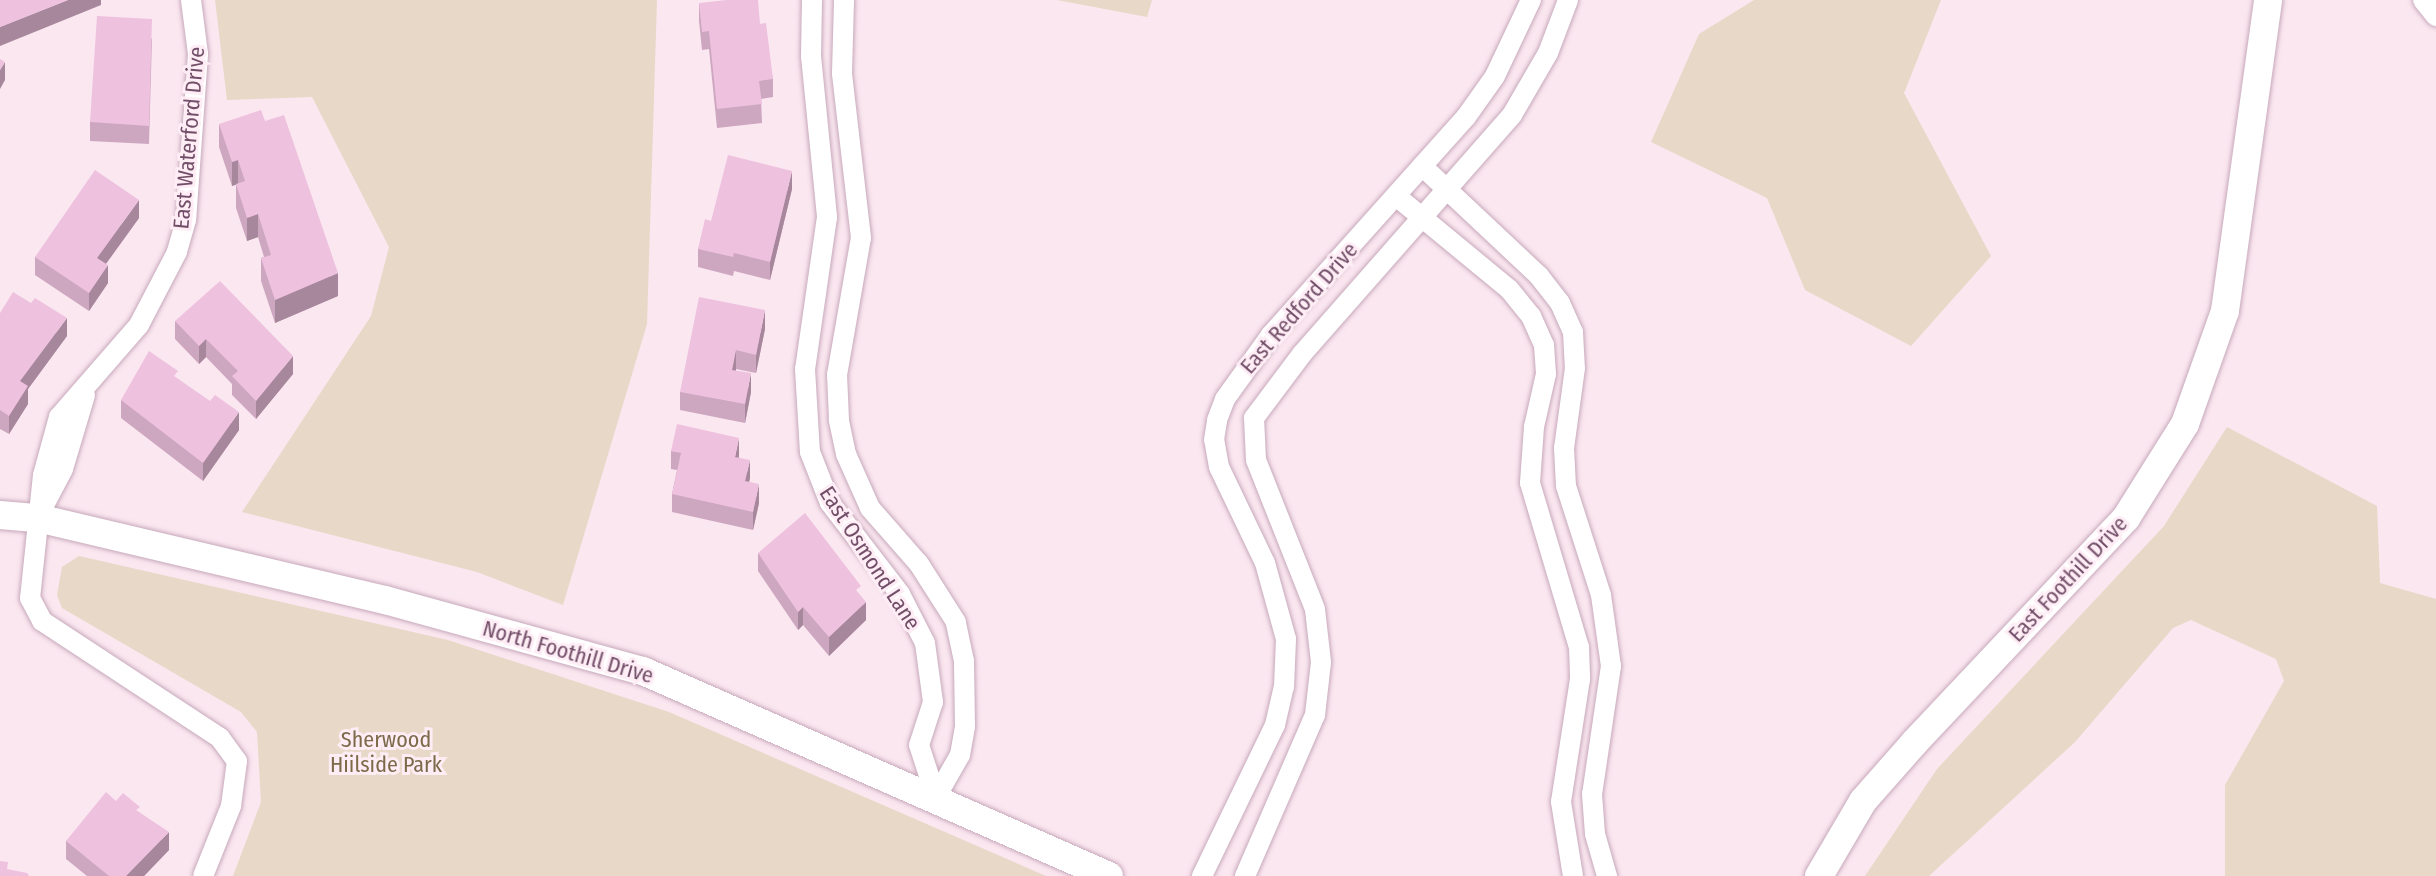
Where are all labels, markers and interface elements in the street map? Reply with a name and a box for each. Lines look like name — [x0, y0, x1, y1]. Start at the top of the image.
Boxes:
street label: East Waterford Drive — [168, 46, 210, 230]
street label: East Redford Drive — [1235, 237, 1363, 379]
street label: East Osmond Lane — [814, 481, 926, 635]
street label: East Foothill Drive — [2003, 511, 2133, 647]
street label: North Foothill Drive — [480, 615, 656, 689]
park label: Sherwood Hiilside Park — [330, 726, 442, 778]

